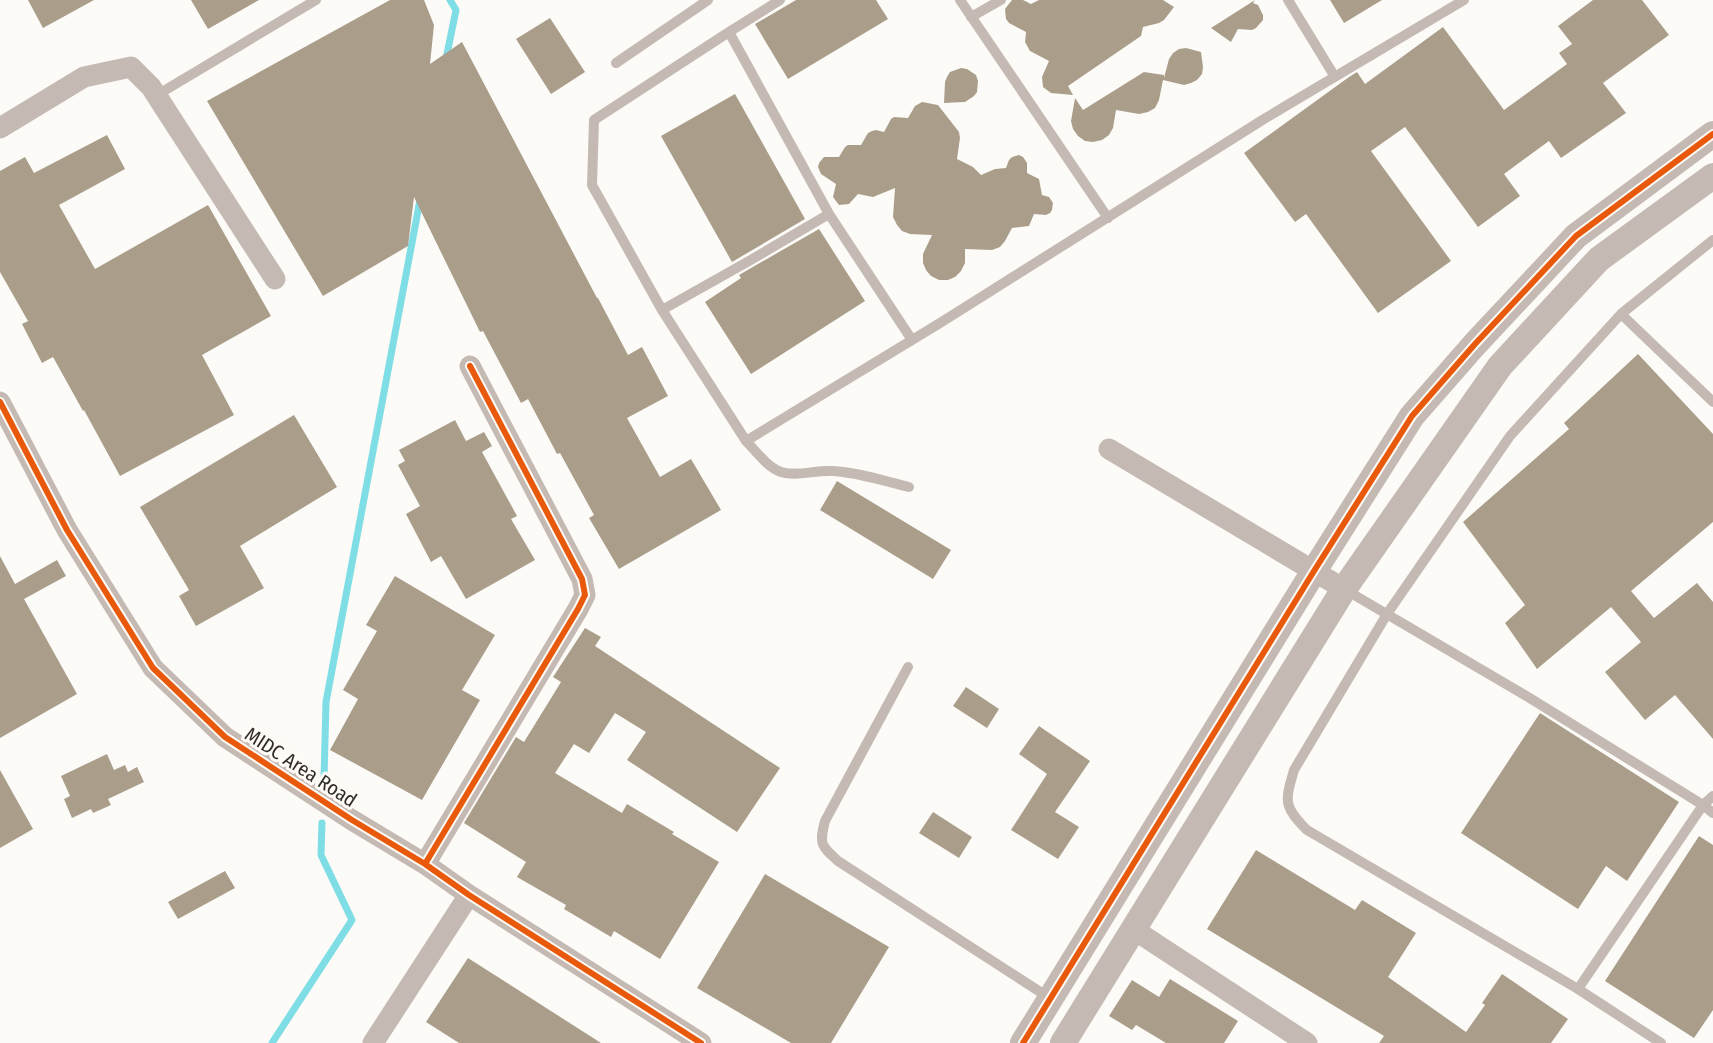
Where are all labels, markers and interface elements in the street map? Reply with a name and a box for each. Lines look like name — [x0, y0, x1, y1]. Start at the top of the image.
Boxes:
street label: MIDC Area Road — [241, 722, 361, 812]

